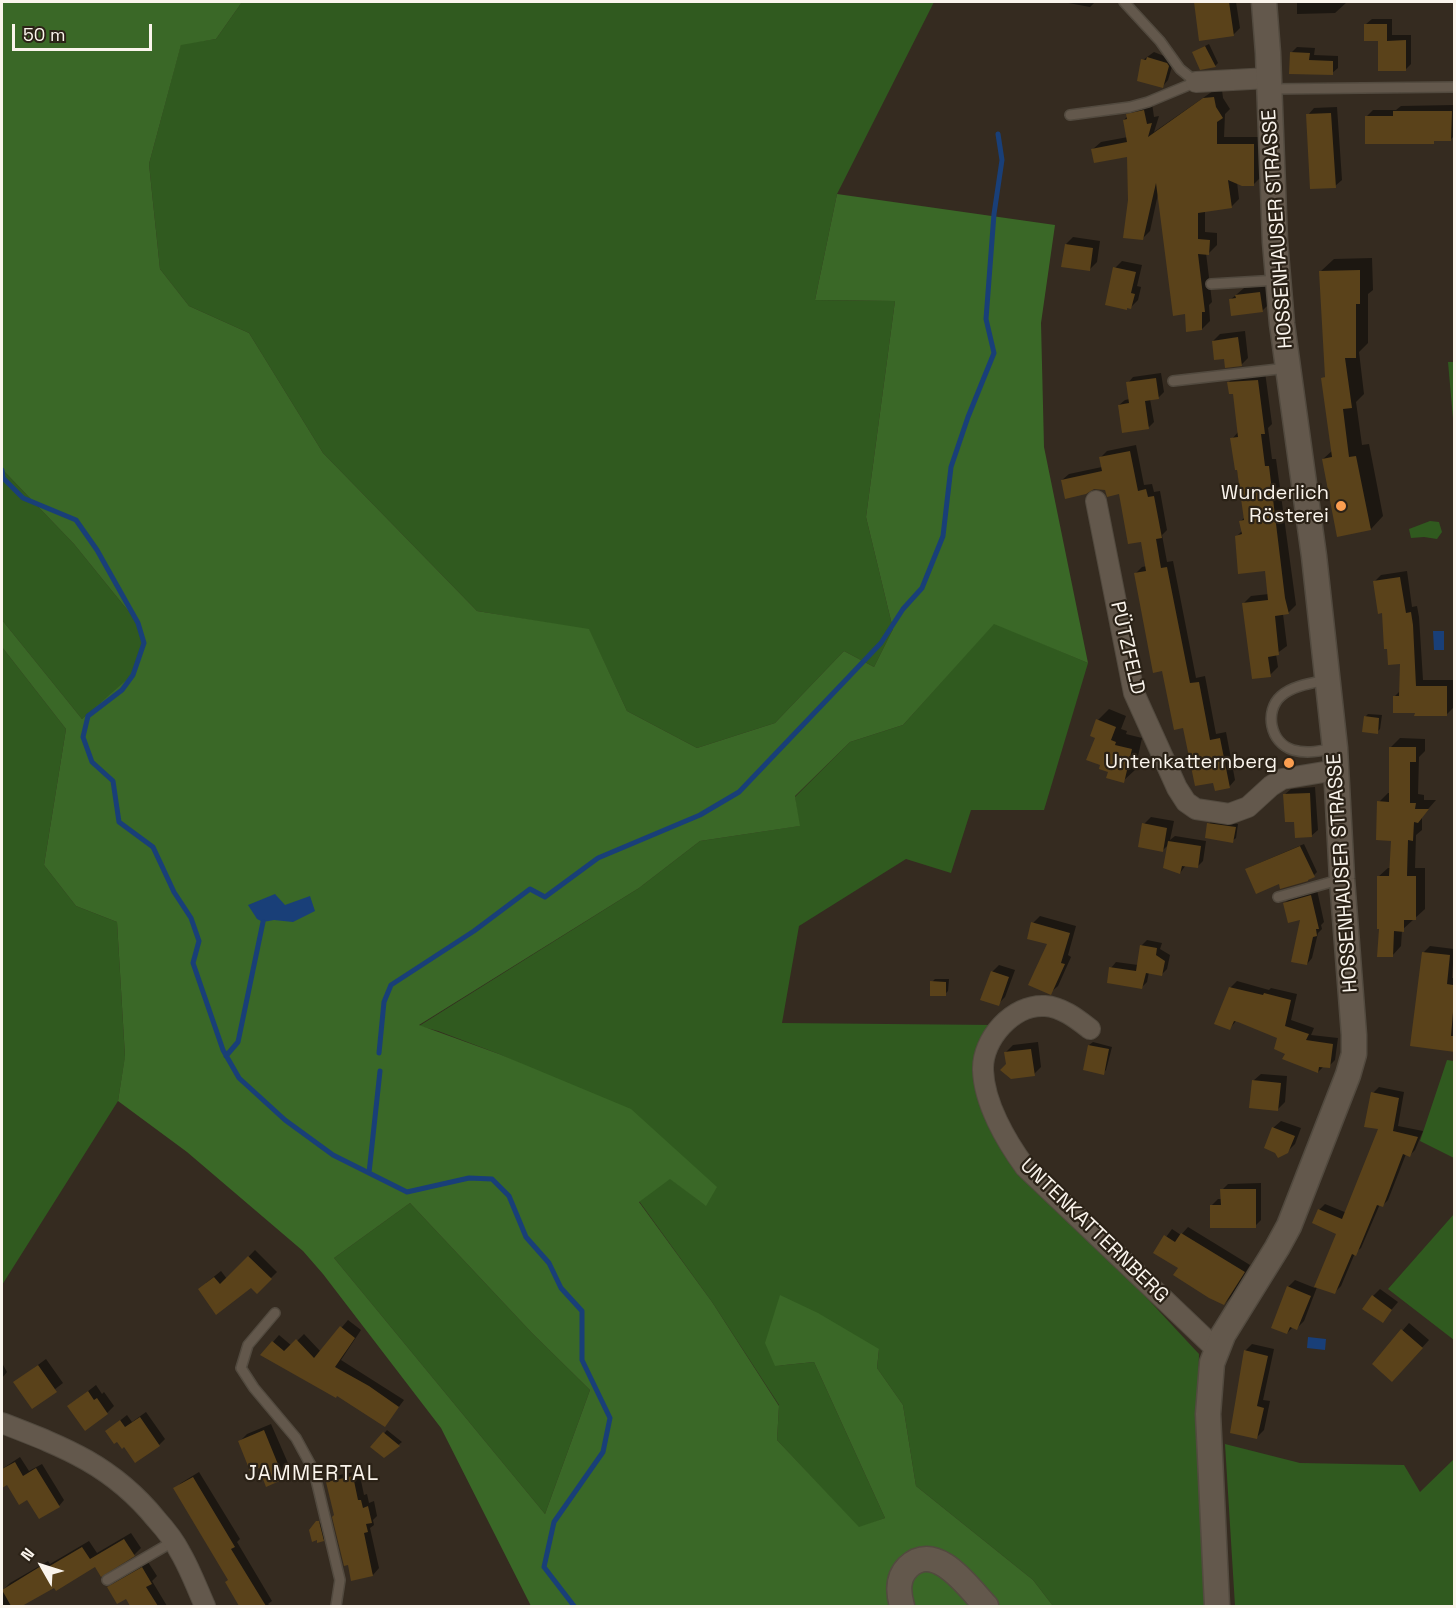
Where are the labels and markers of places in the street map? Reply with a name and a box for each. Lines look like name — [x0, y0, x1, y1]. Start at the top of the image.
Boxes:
place label: Wunderlich Rösterei — [1221, 482, 1329, 529]
marker: Wunderlich Rösterei — [1334, 499, 1348, 513]
place label: Untenkatternberg — [1105, 751, 1277, 775]
marker: Untenkatternberg — [1282, 756, 1296, 770]

